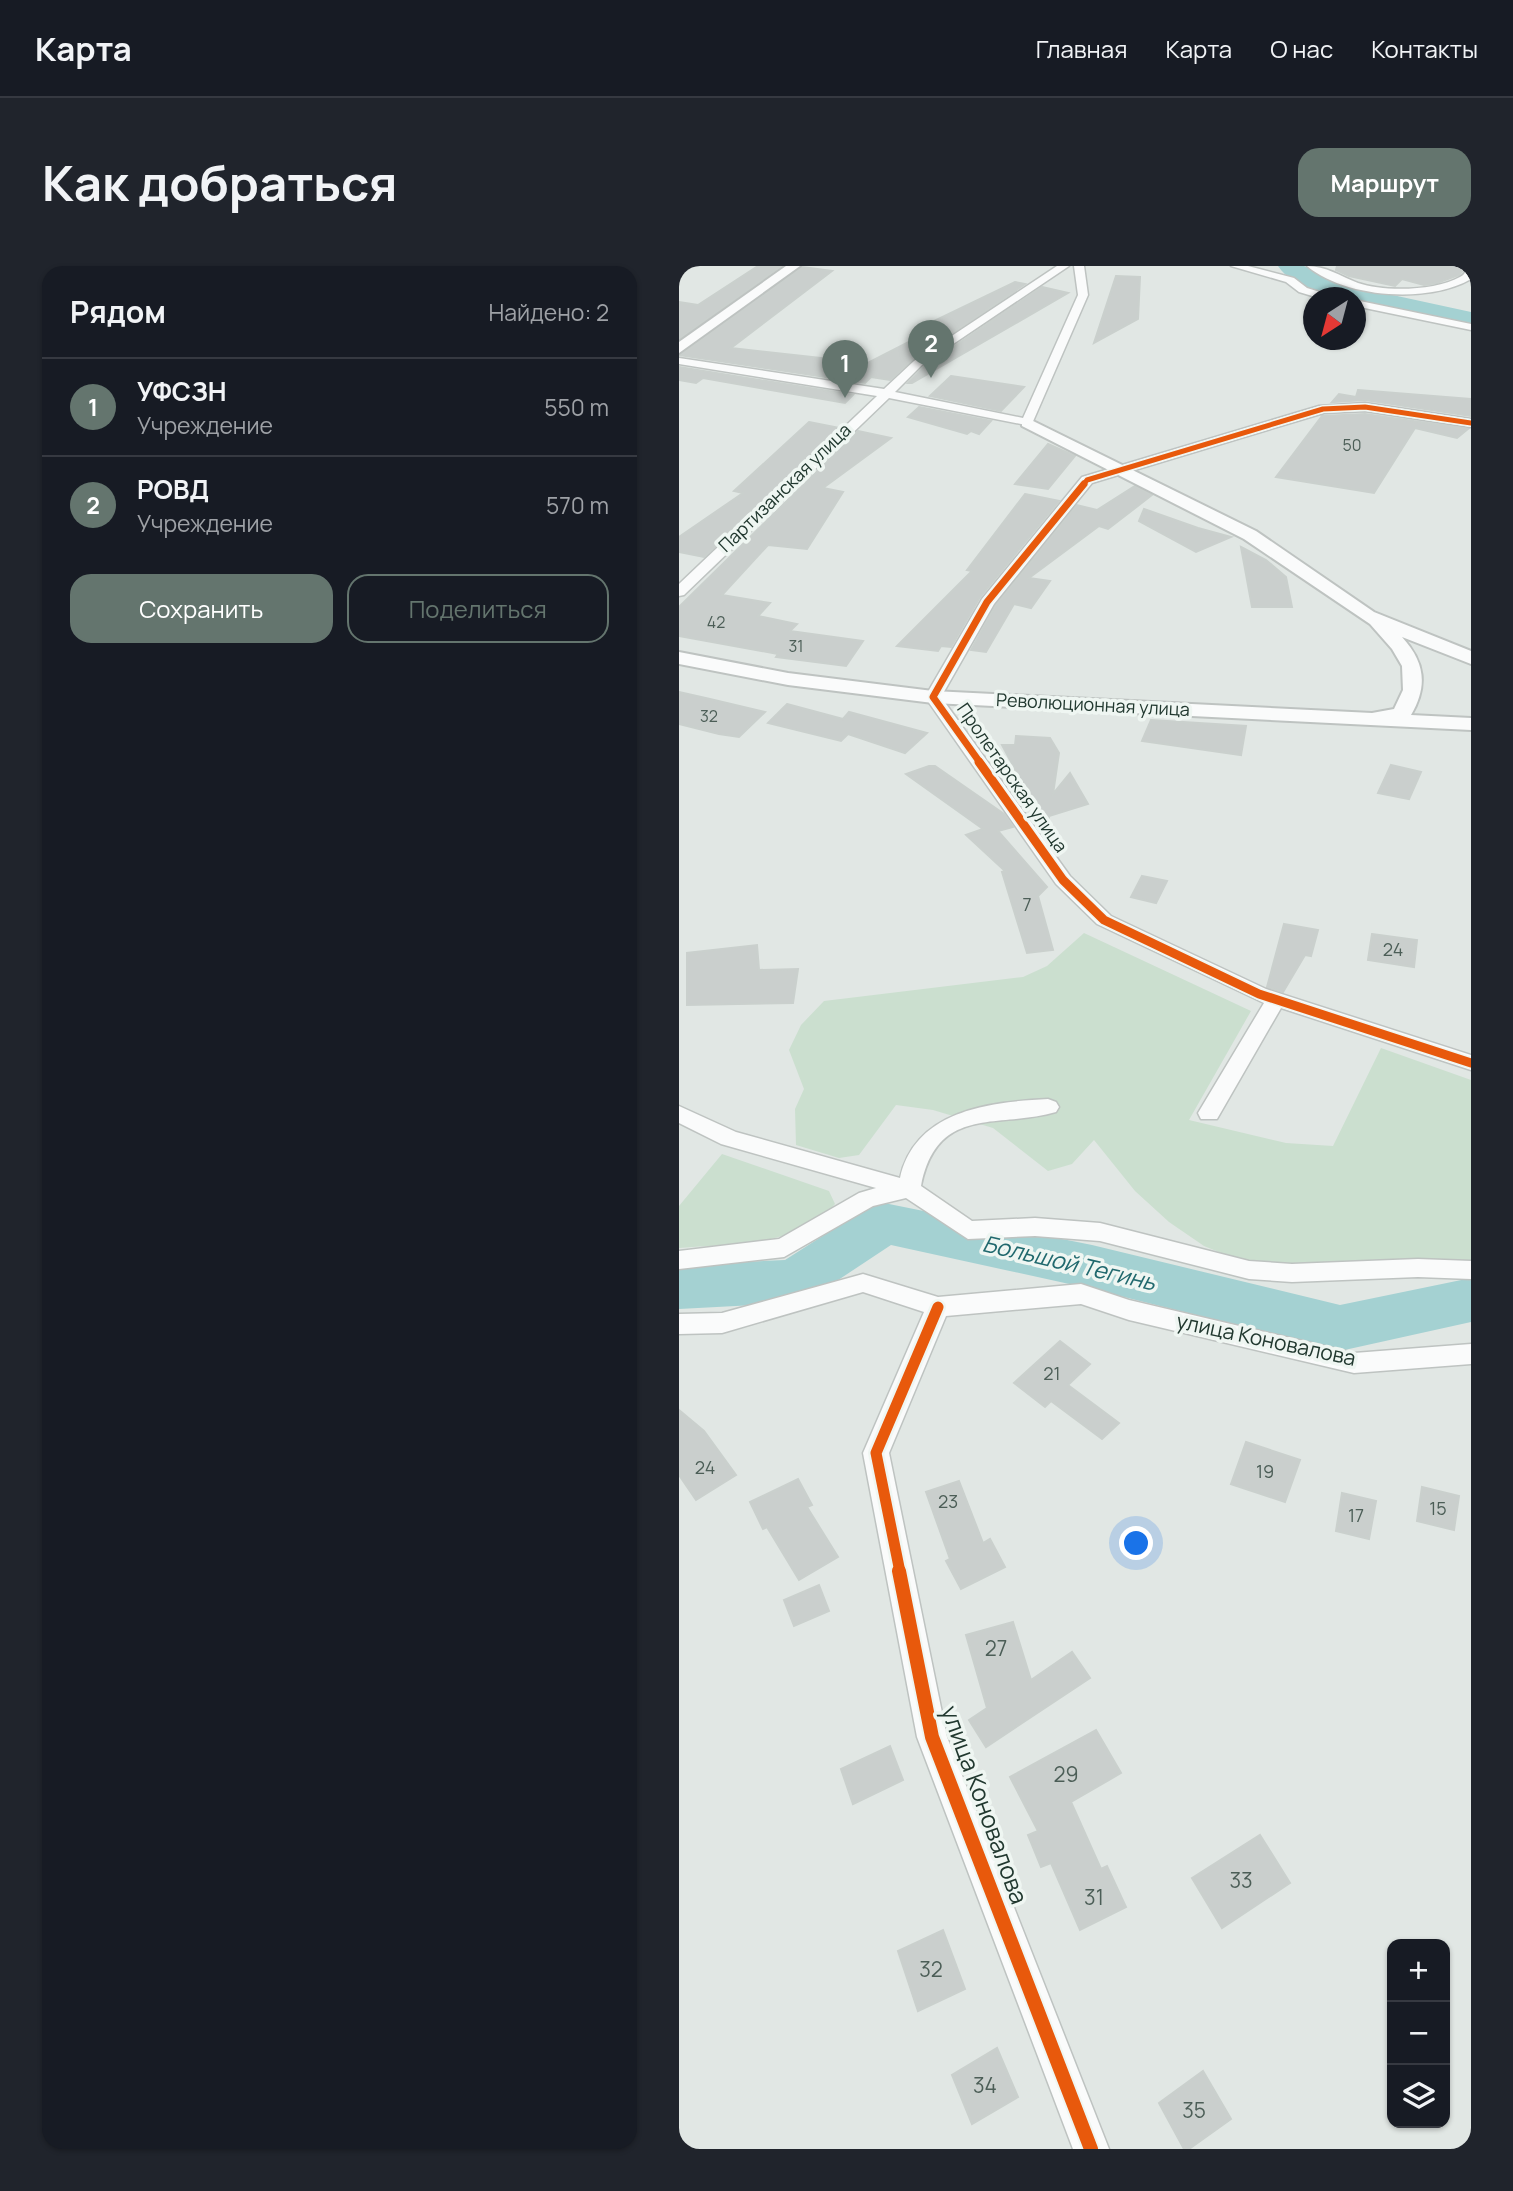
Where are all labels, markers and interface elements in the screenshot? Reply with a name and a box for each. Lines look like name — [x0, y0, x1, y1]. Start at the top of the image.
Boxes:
text: Карта — [35, 26, 132, 71]
text: Главная — [1036, 32, 1127, 65]
text: Карта — [1165, 32, 1232, 65]
text: О нас — [1270, 32, 1333, 65]
text: Контакты — [1371, 32, 1478, 65]
button: Маршрут — [1298, 148, 1471, 217]
text: Как добраться — [42, 149, 397, 216]
north arrow — [1303, 287, 1366, 350]
text: Рядом — [70, 291, 166, 332]
text: Найдено: 2 — [488, 296, 609, 328]
pin: 2 — [908, 320, 954, 378]
pin: 1 — [822, 340, 868, 398]
text: УФСЗН — [137, 373, 227, 409]
text: 1 — [88, 391, 98, 423]
text: 550 m — [544, 391, 609, 423]
text: Учреждение — [137, 409, 273, 441]
street label: Партизанская улица — [713, 418, 856, 557]
house number: 50 — [1343, 434, 1362, 456]
text: РОВД — [137, 471, 209, 507]
text: 2 — [86, 489, 100, 521]
text: 570 m — [546, 489, 609, 521]
text: Учреждение — [137, 507, 273, 539]
button: Сохранить — [70, 574, 333, 643]
button: Поделиться — [347, 574, 609, 643]
house number: 42 — [707, 611, 725, 633]
house number: 31 — [788, 635, 804, 657]
street label: Революционная улица — [996, 687, 1191, 721]
street label: Пролетарская улица — [952, 698, 1073, 857]
house number: 32 — [700, 705, 718, 727]
house number: 7 — [1022, 892, 1032, 916]
house number: 24 — [1383, 937, 1403, 961]
water label: Большой Тегинь — [980, 1227, 1160, 1298]
street label: улица Коновалова — [1174, 1306, 1358, 1372]
house number: 21 — [1043, 1361, 1061, 1385]
house number: 24 — [695, 1455, 715, 1479]
house number: 19 — [1256, 1459, 1274, 1483]
house number: 23 — [938, 1489, 958, 1513]
house number: 15 — [1429, 1496, 1447, 1520]
house number: 17 — [1348, 1503, 1364, 1527]
your location — [1119, 1526, 1153, 1560]
house number: 27 — [985, 1634, 1007, 1662]
street label: улица Коновалова — [934, 1701, 1037, 1908]
house number: 29 — [1053, 1760, 1079, 1788]
house number: 33 — [1229, 1866, 1253, 1894]
house number: 31 — [1084, 1883, 1104, 1911]
map controls — [1387, 1939, 1450, 2128]
button: + — [1387, 1939, 1450, 2002]
house number: 32 — [919, 1955, 943, 1983]
button: − — [1387, 2002, 1450, 2065]
button: layers — [1387, 2065, 1450, 2128]
house number: 34 — [973, 2071, 997, 2099]
house number: 35 — [1182, 2096, 1206, 2124]

